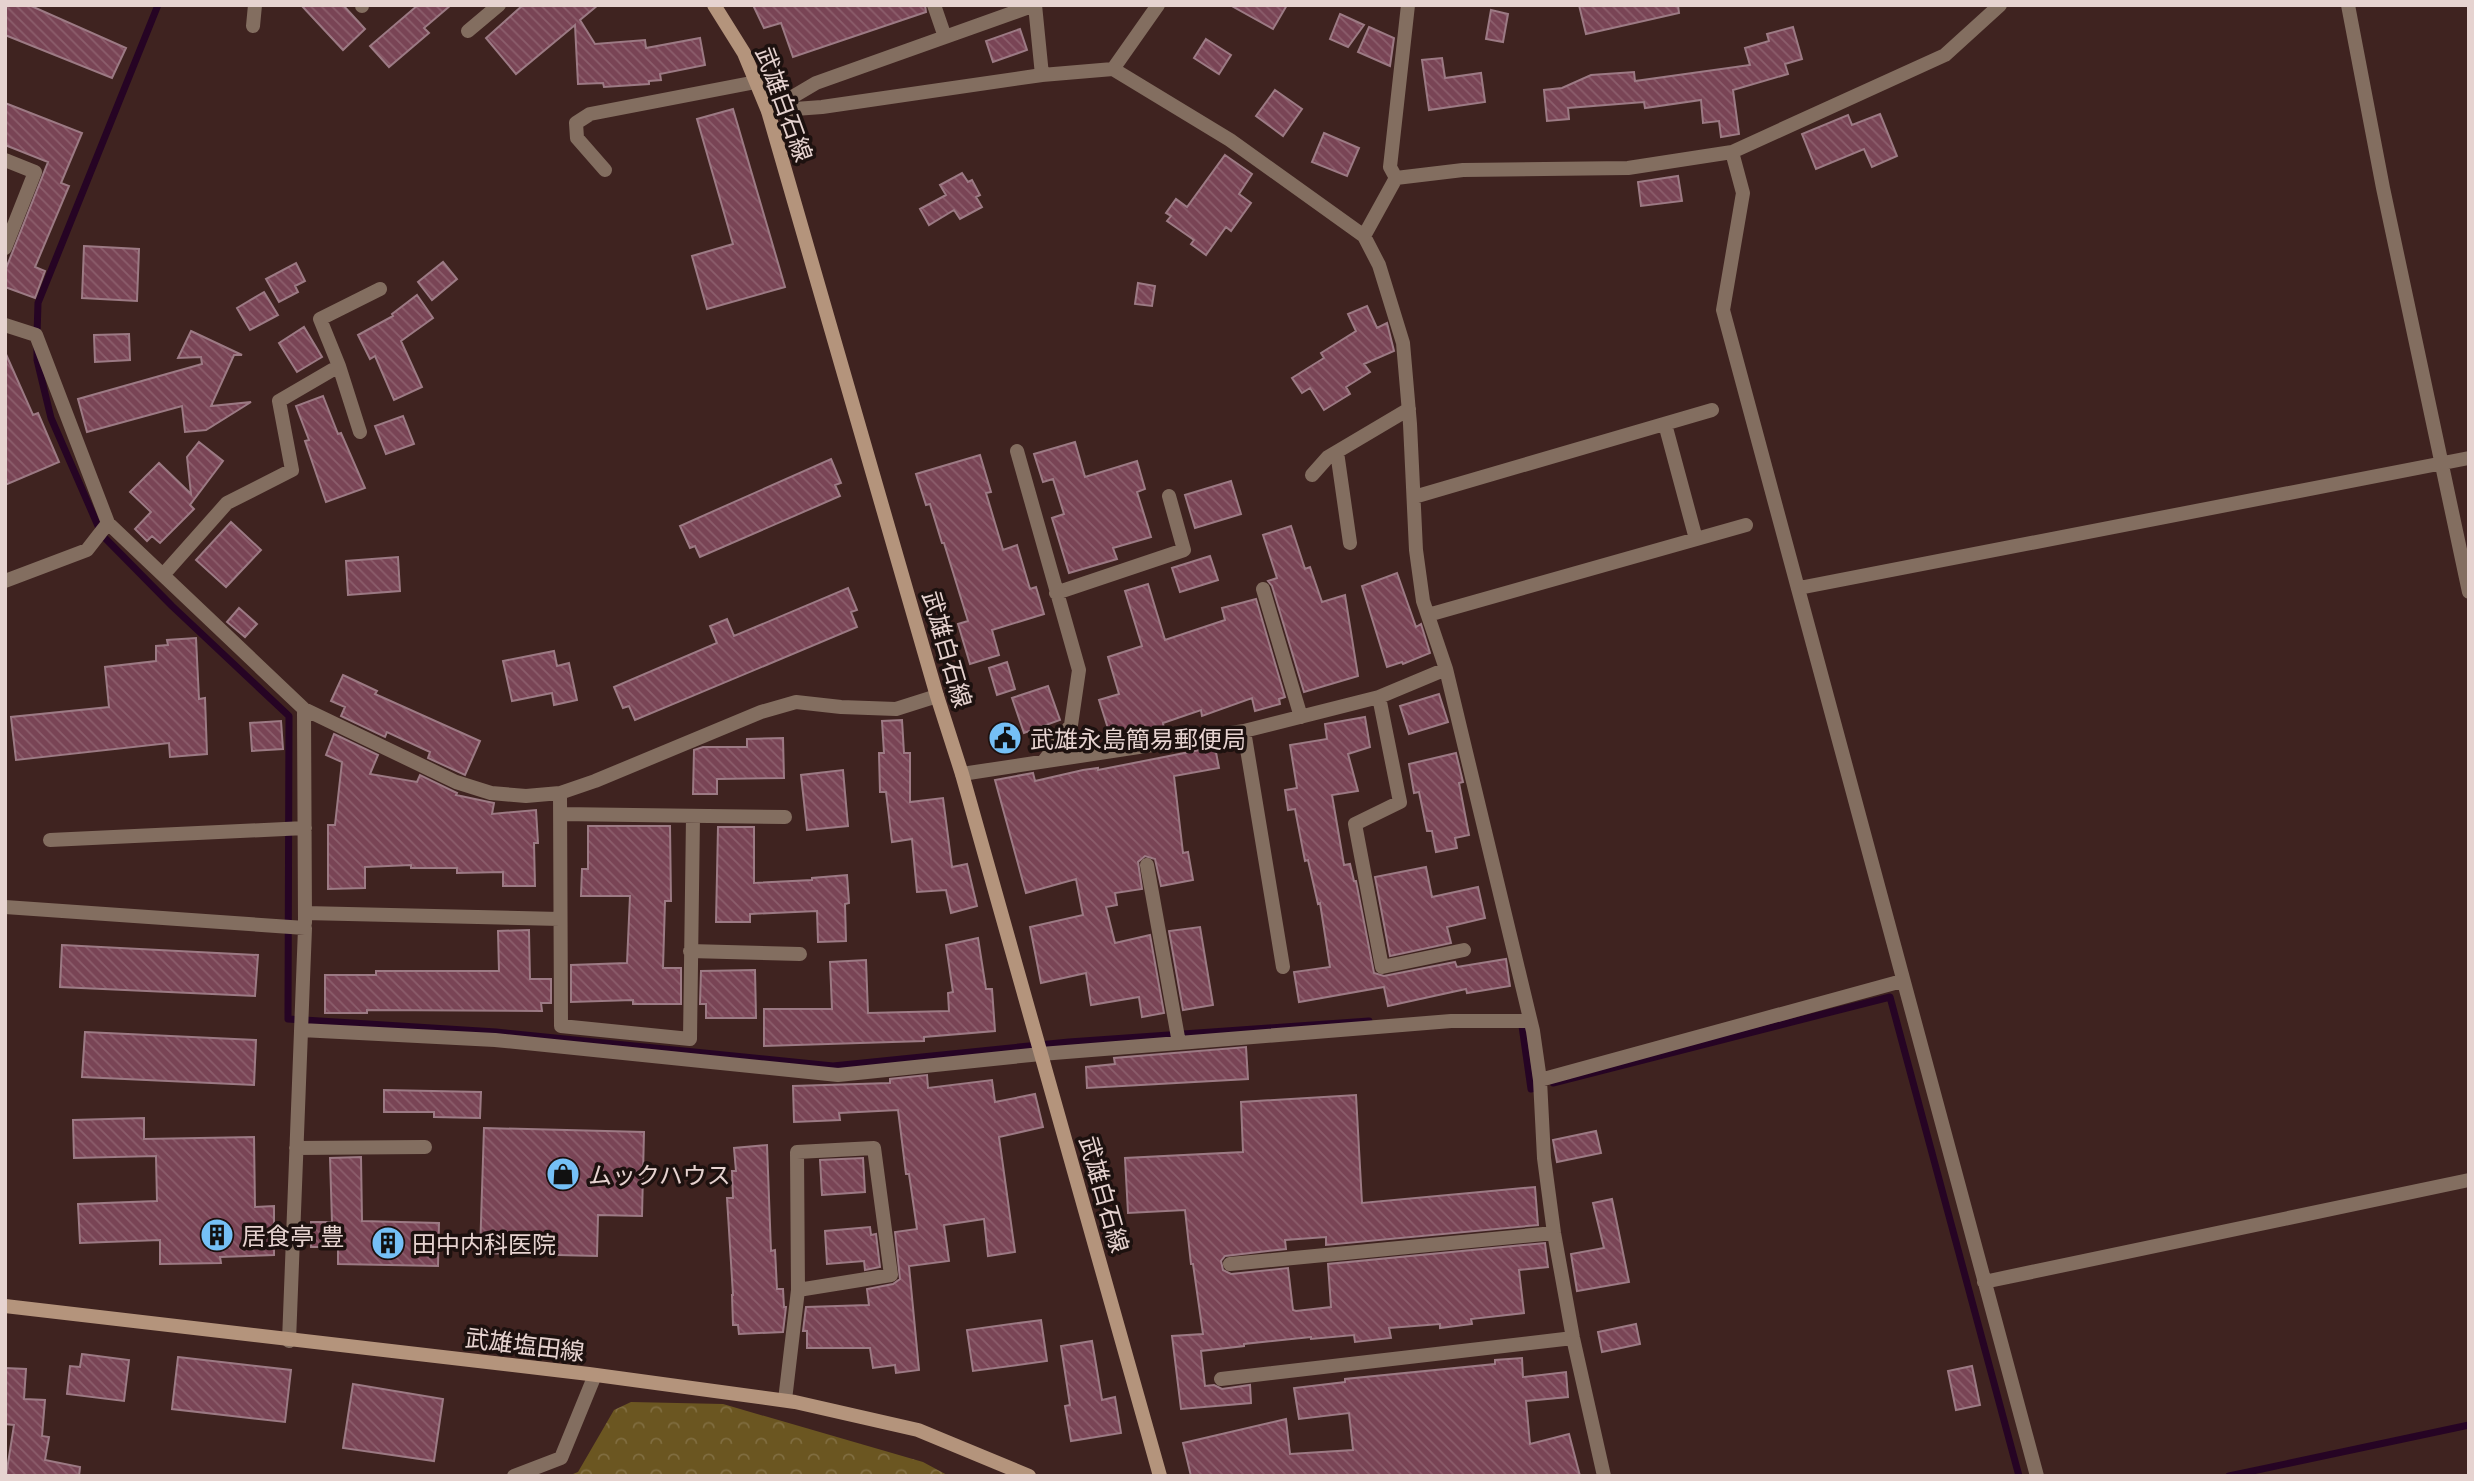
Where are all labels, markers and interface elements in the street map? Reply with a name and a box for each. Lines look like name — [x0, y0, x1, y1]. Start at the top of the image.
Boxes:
street label: 武雄白石線 — [749, 42, 821, 166]
street label: 武雄白石線 — [916, 587, 980, 711]
public building icon: 武雄永島簡易郵便局 — [986, 719, 1024, 757]
place label: 武雄永島簡易郵便局 — [1030, 722, 1246, 755]
street label: 武雄白石線 — [1073, 1132, 1137, 1256]
shop icon: ムックハウス — [544, 1155, 582, 1193]
place label: ムックハウス — [588, 1158, 731, 1191]
building icon: 居食亭 豊 — [198, 1216, 236, 1254]
place label: 居食亭 豊 — [242, 1219, 344, 1252]
building icon: 田中内科医院 — [369, 1224, 407, 1262]
place label: 田中内科医院 — [412, 1227, 556, 1260]
street label: 武雄塩田線 — [463, 1320, 587, 1368]

